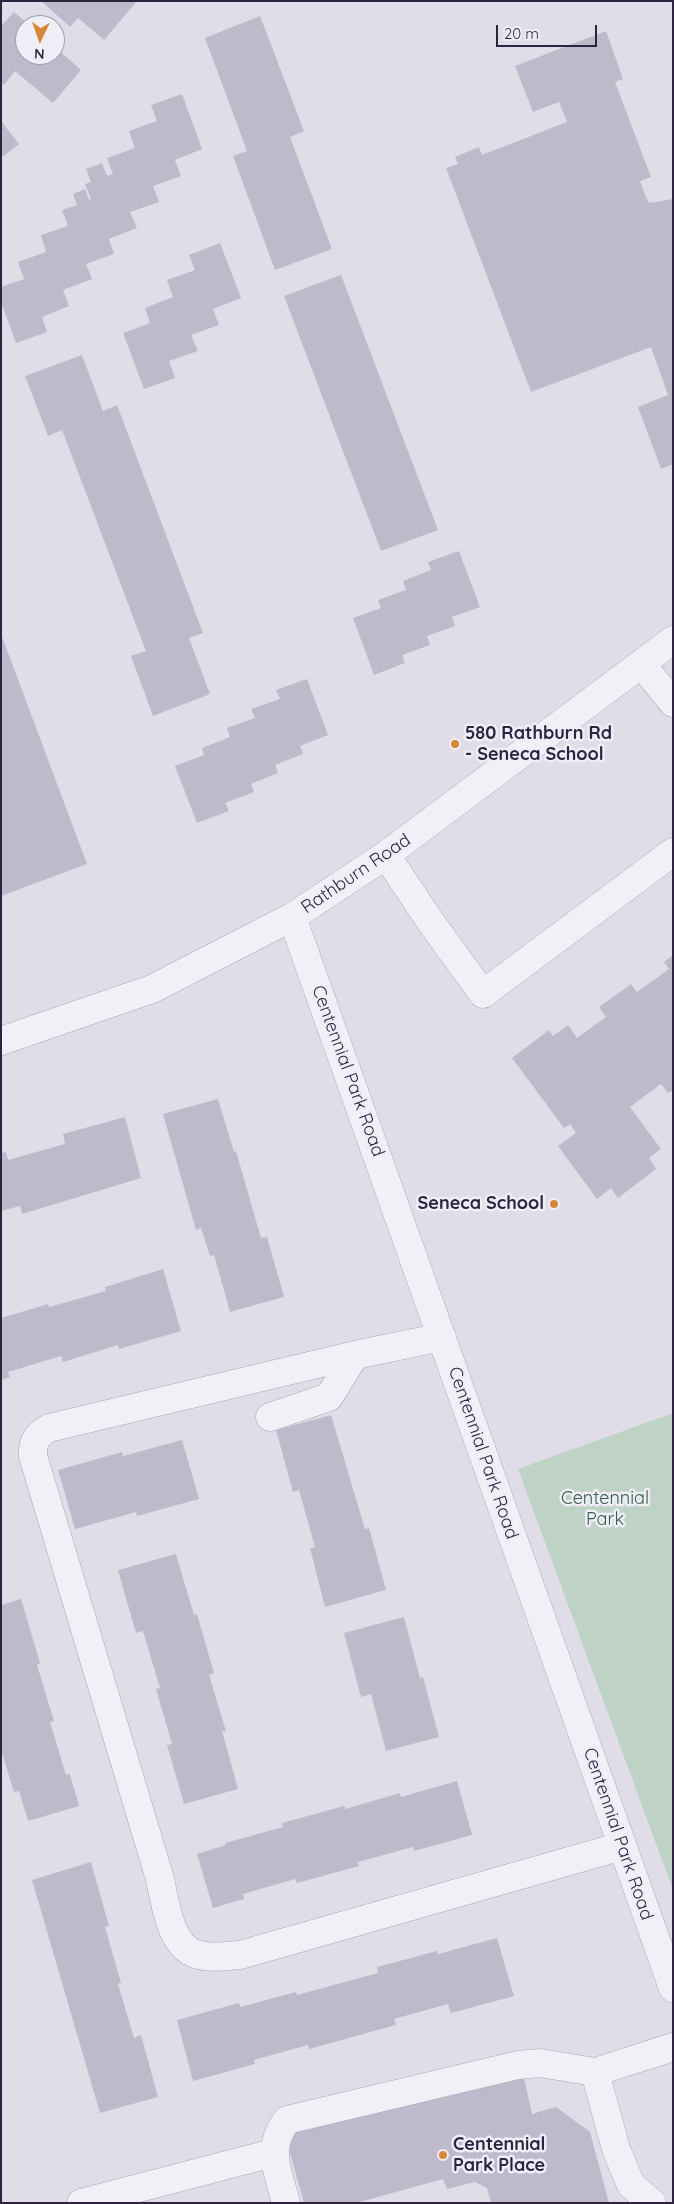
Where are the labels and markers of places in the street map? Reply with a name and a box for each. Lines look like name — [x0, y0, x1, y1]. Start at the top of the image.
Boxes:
place label: 580 Rathburn Rd - Seneca School — [465, 723, 612, 766]
marker: 580 Rathburn Rd - Seneca School — [449, 738, 461, 750]
place label: Seneca School — [418, 1193, 544, 1215]
marker: Seneca School — [548, 1198, 560, 1210]
place label: Centennial Park Place — [453, 2134, 545, 2176]
marker: Centennial Park Place — [437, 2149, 449, 2161]

